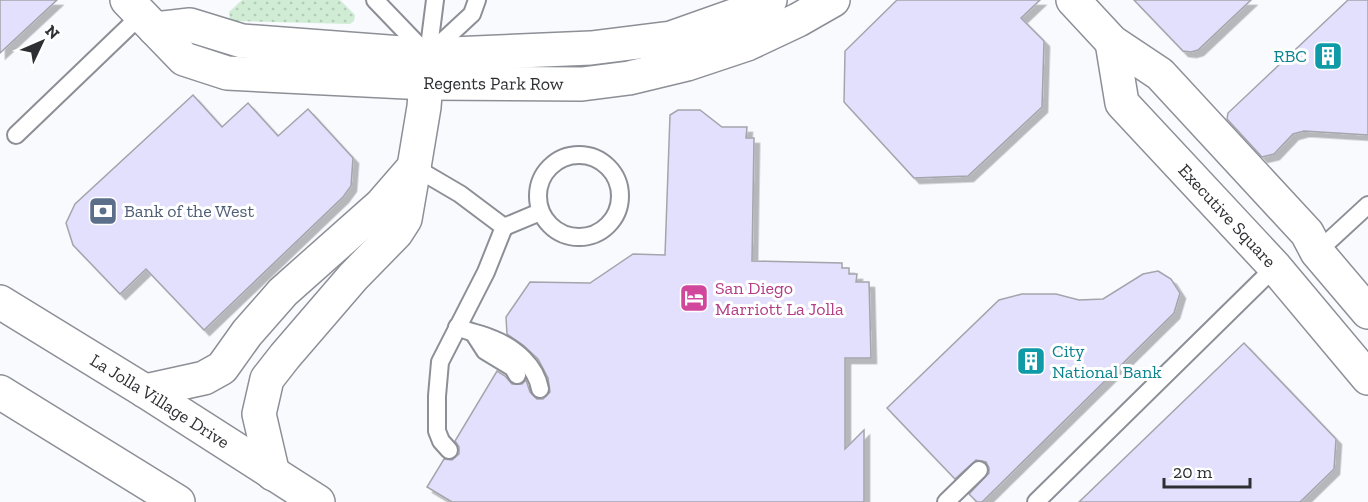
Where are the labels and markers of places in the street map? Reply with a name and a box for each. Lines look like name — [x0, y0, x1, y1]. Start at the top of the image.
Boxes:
building icon: RBC — [1312, 40, 1344, 72]
place label: RBC — [1273, 45, 1307, 67]
bank icon: Bank of the West — [87, 195, 119, 227]
place label: Bank of the West — [124, 200, 254, 222]
place label: San Diego Marriott La Jolla — [715, 277, 844, 320]
hotel icon: San Diego Marriott La Jolla — [678, 282, 710, 314]
place label: City National Bank — [1052, 340, 1162, 383]
building icon: City National Bank — [1015, 345, 1047, 377]

